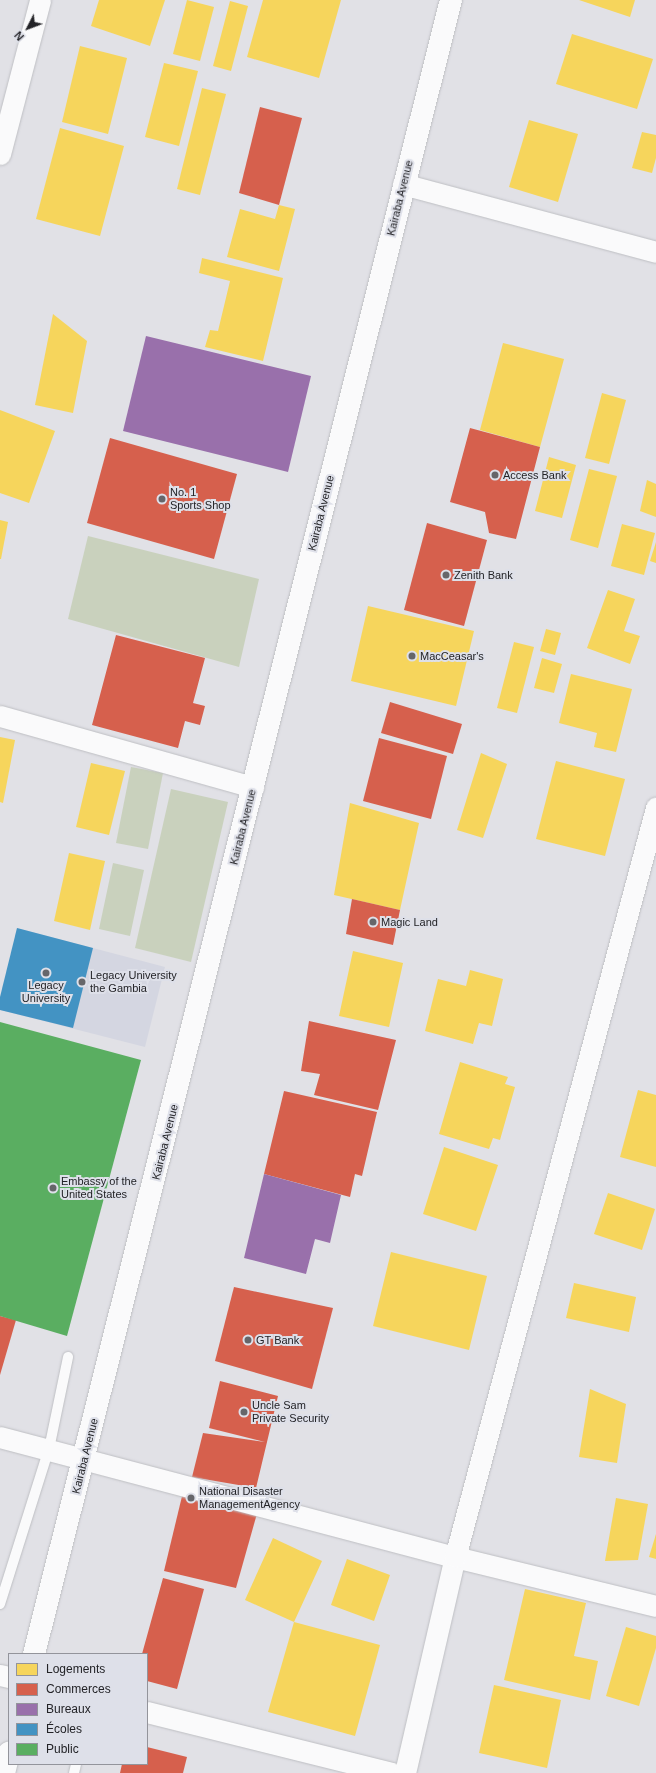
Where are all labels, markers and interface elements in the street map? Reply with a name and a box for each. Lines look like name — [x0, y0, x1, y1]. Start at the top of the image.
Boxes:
north arrow — [8, 8, 48, 48]
text: N — [12, 29, 26, 43]
street label: Kairaba Avenue — [384, 159, 416, 237]
place label: Access Bank — [503, 468, 567, 482]
marker: Access Bank — [490, 470, 500, 480]
street label: Kairaba Avenue — [305, 474, 337, 552]
place label: No. 1 Sports Shop — [170, 486, 231, 512]
marker: No. 1 Sports Shop — [157, 494, 167, 504]
place label: Zenith Bank — [454, 568, 513, 582]
marker: Zenith Bank — [441, 570, 451, 580]
place label: MacCeasar's — [420, 649, 484, 663]
marker: MacCeasar's — [407, 651, 417, 661]
street label: Kairaba Avenue — [227, 788, 259, 866]
place label: Magic Land — [381, 915, 438, 929]
marker: Magic Land — [368, 917, 378, 927]
marker: Legacy University — [41, 968, 51, 978]
place label: Legacy University the Gambia — [90, 969, 177, 995]
marker: Legacy University the Gambia — [77, 977, 87, 987]
place label: Legacy University — [22, 979, 70, 1005]
street label: Kairaba Avenue — [149, 1103, 181, 1181]
place label: Embassy of the United States — [61, 1175, 137, 1201]
marker: Embassy of the United States — [48, 1183, 58, 1193]
place label: GT Bank — [256, 1333, 299, 1347]
marker: GT Bank — [243, 1335, 253, 1345]
place label: Uncle Sam Private Security — [252, 1399, 329, 1425]
marker: Uncle Sam Private Security — [239, 1407, 249, 1417]
street label: Kairaba Avenue — [69, 1417, 101, 1495]
place label: National Disaster ManagementAgency — [199, 1485, 300, 1511]
marker: National Disaster ManagementAgency — [186, 1493, 196, 1503]
legend — [8, 1653, 148, 1765]
text: Logements — [46, 1662, 105, 1676]
text: Commerces — [46, 1682, 111, 1696]
text: Bureaux — [46, 1702, 91, 1716]
text: Écoles — [46, 1722, 82, 1736]
text: Public — [46, 1742, 79, 1756]

